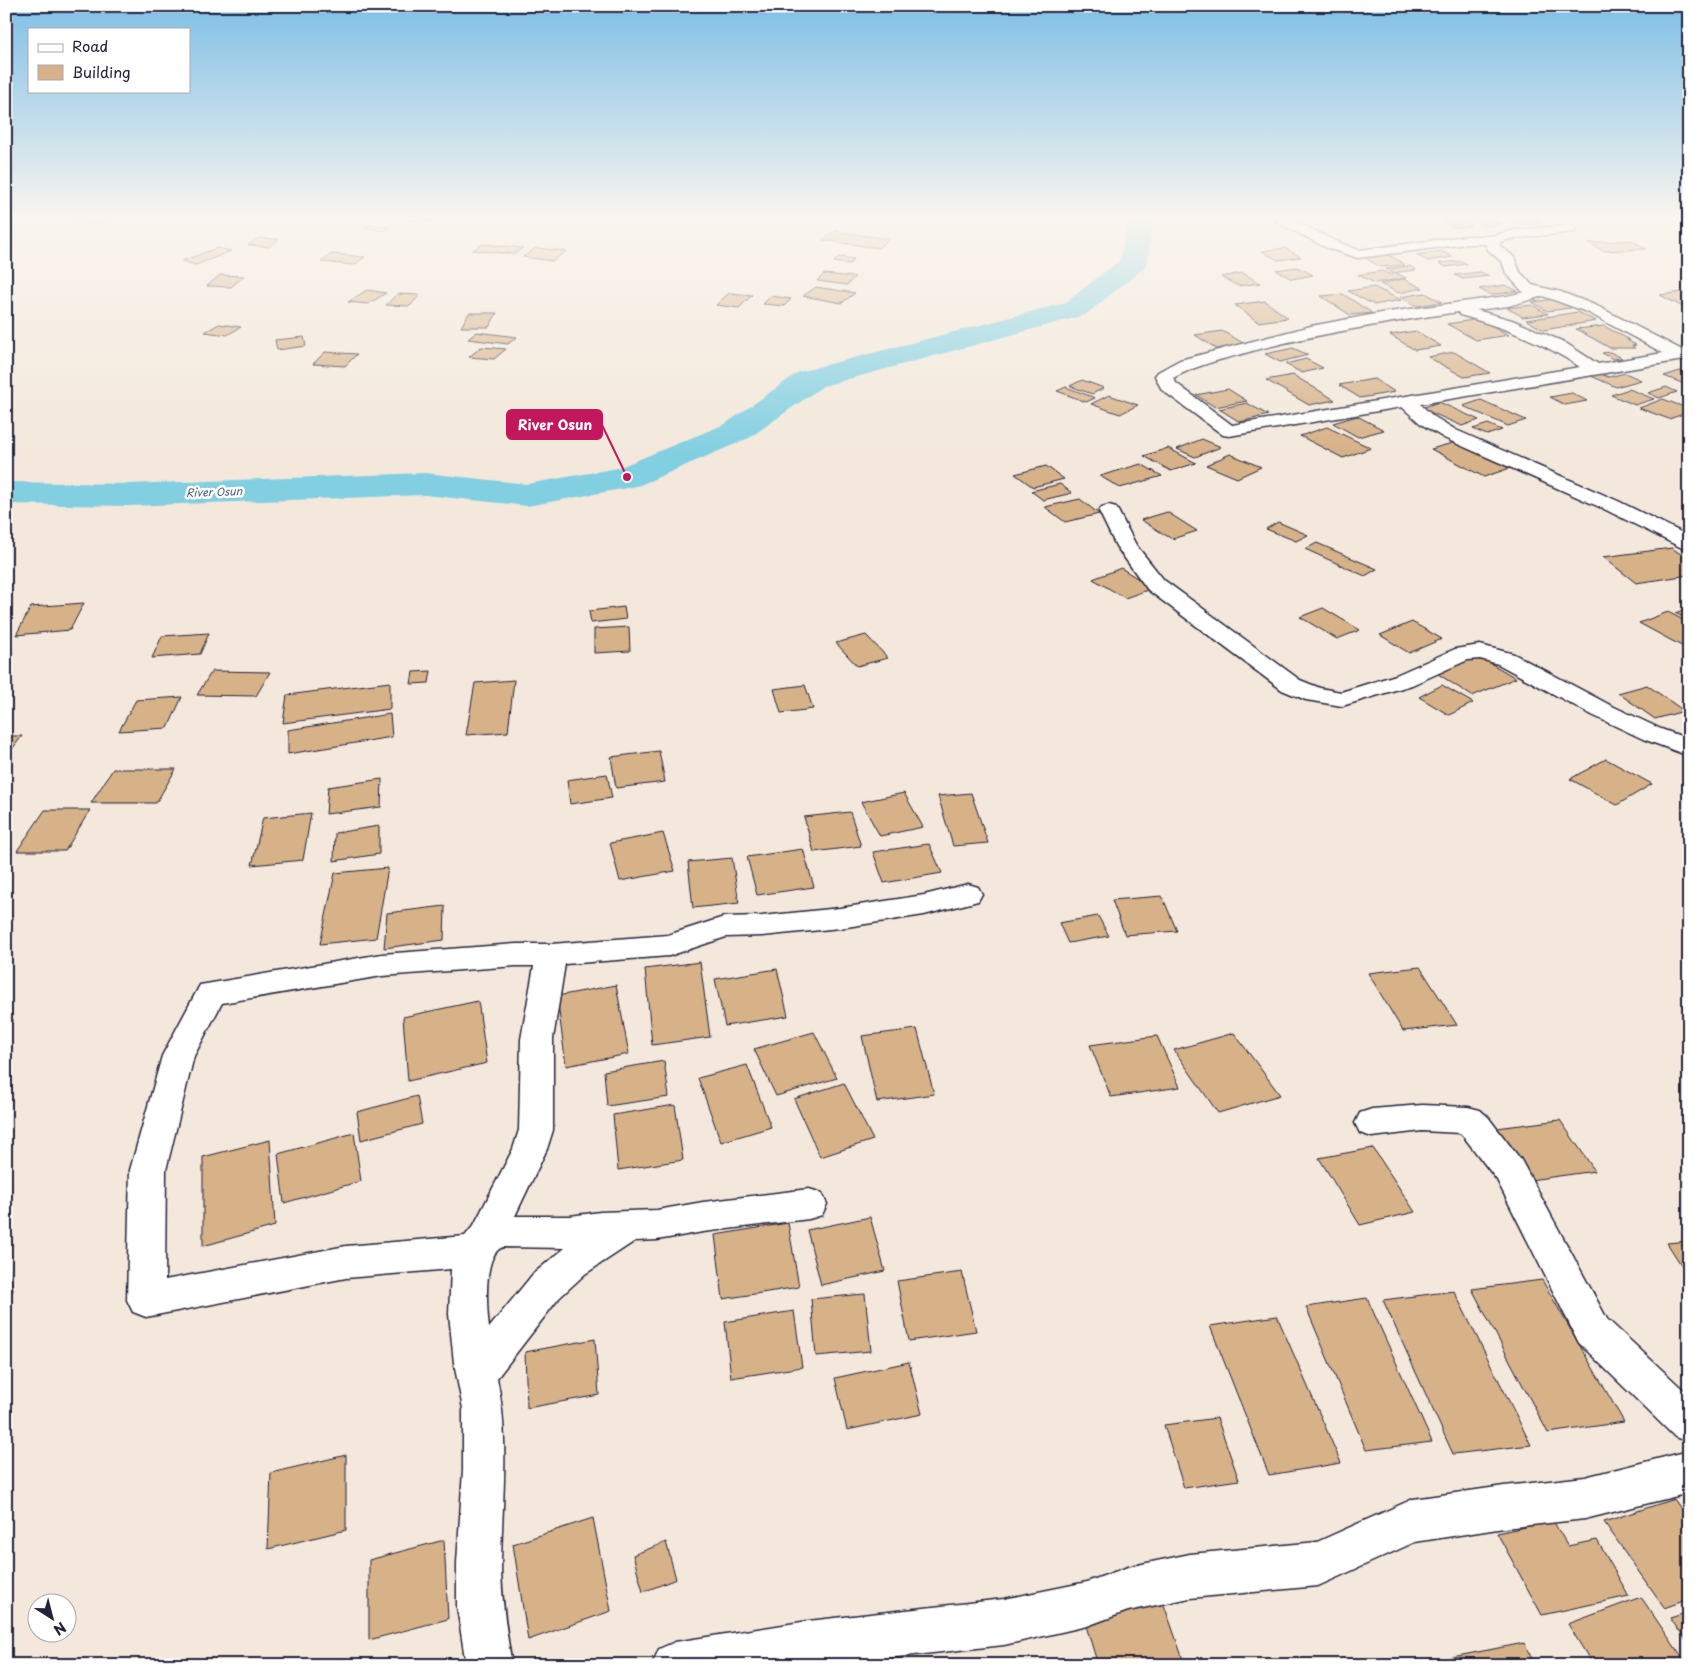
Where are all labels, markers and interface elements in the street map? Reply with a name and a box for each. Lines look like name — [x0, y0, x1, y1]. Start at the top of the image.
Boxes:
legend — [28, 28, 190, 92]
text: Road — [72, 34, 108, 57]
text: Building — [72, 60, 131, 83]
callout: River Osun — [507, 410, 602, 439]
text: River Osun — [518, 414, 592, 435]
water label: River Osun — [186, 482, 244, 501]
north arrow — [28, 1594, 78, 1644]
text: N — [49, 1617, 71, 1641]

